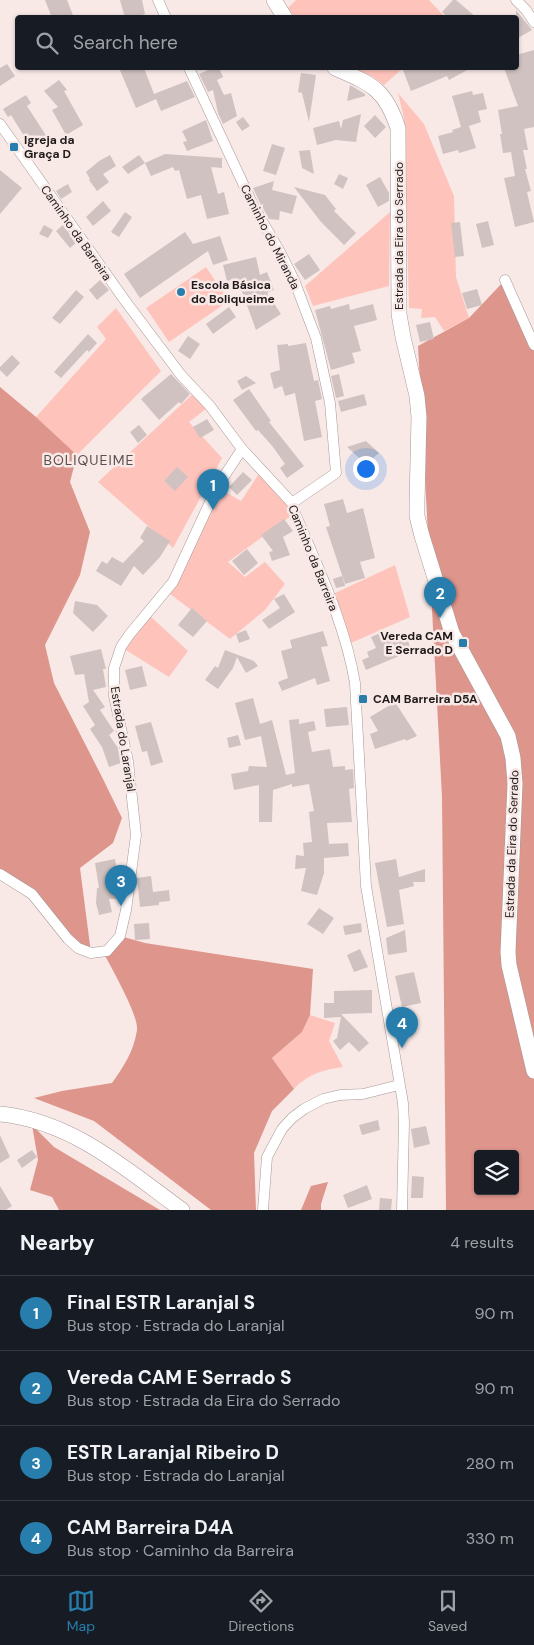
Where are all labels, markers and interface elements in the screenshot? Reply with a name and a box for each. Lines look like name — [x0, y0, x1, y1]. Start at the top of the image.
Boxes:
search box — [15, 15, 519, 70]
icon: search — [33, 29, 61, 57]
text: Search here — [73, 30, 178, 55]
place label: Igreja da Graça D — [24, 132, 75, 162]
marker: Igreja da Graça D — [8, 141, 20, 153]
street label: Estrada da Eira do Serrado — [391, 162, 407, 310]
street label: Caminho da Barreira — [37, 182, 115, 284]
street label: Caminho do Miranda — [237, 182, 303, 292]
place label: Escola Básica do Boliqueime — [191, 277, 275, 307]
marker: Escola Básica do Boliqueime — [175, 286, 187, 298]
district label: BOLIQUEIME — [44, 451, 134, 469]
your location — [353, 456, 379, 482]
pin: 1 — [197, 469, 229, 510]
street label: Caminho da Barreira — [284, 503, 342, 613]
pin: 2 — [424, 577, 456, 618]
place label: Vereda CAM E Serrado D — [380, 628, 453, 658]
marker: Vereda CAM E Serrado D — [457, 637, 469, 649]
street label: Estrada do Laranjal — [107, 685, 139, 793]
place label: CAM Barreira D5A — [373, 691, 478, 707]
marker: CAM Barreira D5A — [357, 693, 369, 705]
street label: Estrada da Eira do Serrado — [501, 770, 523, 918]
pin: 3 — [105, 865, 137, 906]
pin: 4 — [386, 1007, 418, 1048]
map controls — [474, 1150, 519, 1195]
button: layers — [474, 1150, 519, 1195]
text: Nearby — [20, 1229, 94, 1257]
text: 4 results — [450, 1232, 514, 1253]
text: Final ESTR Laranjal S — [67, 1290, 255, 1315]
text: 1 — [33, 1303, 39, 1324]
text: 90 m — [474, 1303, 514, 1324]
text: Bus stop · Estrada do Laranjal — [67, 1315, 285, 1336]
text: Vereda CAM E Serrado S — [67, 1365, 292, 1390]
text: 2 — [31, 1378, 41, 1399]
text: 90 m — [474, 1378, 514, 1399]
text: Bus stop · Estrada da Eira do Serrado — [67, 1390, 341, 1411]
text: ESTR Laranjal Ribeiro D — [67, 1440, 279, 1465]
text: 3 — [31, 1453, 41, 1474]
text: 280 m — [466, 1453, 514, 1474]
text: Bus stop · Estrada do Laranjal — [67, 1465, 285, 1486]
text: CAM Barreira D4A — [67, 1515, 234, 1540]
text: 4 — [31, 1528, 41, 1549]
text: 330 m — [466, 1528, 514, 1549]
text: Bus stop · Caminho da Barreira — [67, 1540, 294, 1561]
tab: Map — [67, 1587, 95, 1635]
tab: Directions — [229, 1587, 294, 1635]
tab: Saved — [428, 1587, 467, 1635]

